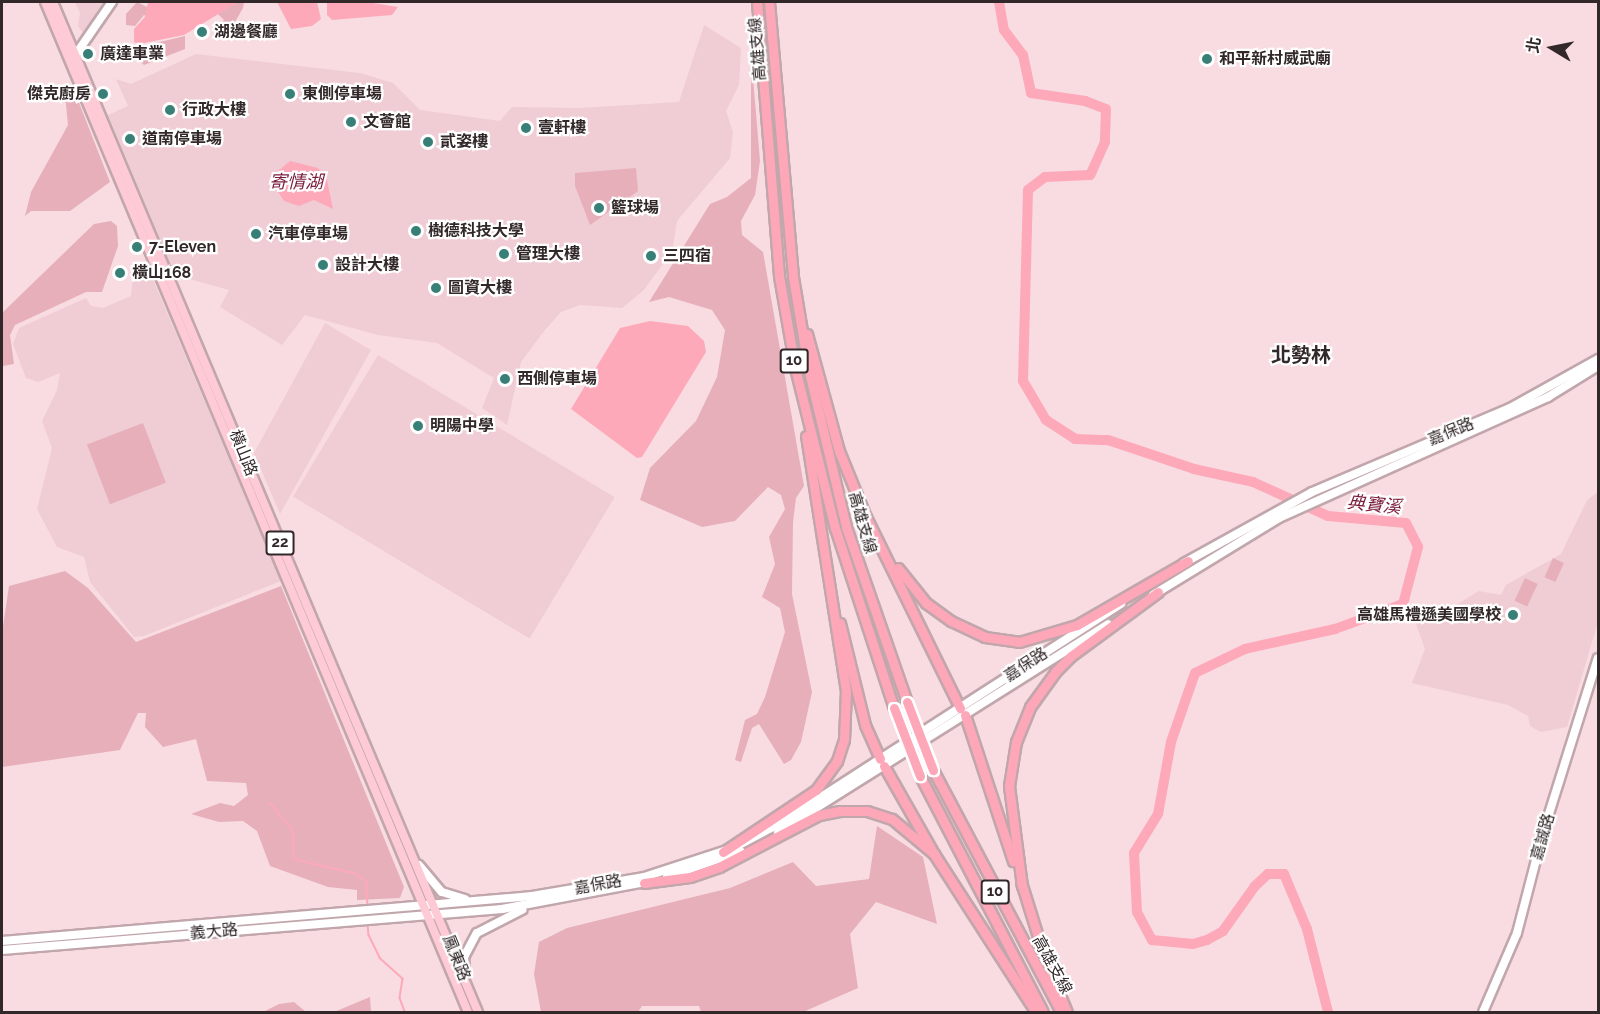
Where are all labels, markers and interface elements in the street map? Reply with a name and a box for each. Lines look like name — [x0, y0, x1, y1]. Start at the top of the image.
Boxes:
street label: 高雄支線 — [746, 16, 770, 82]
north arrow — [1522, 18, 1582, 78]
place label: 湖邊餐廳 — [214, 22, 278, 42]
marker: 湖邊餐廳 — [195, 25, 209, 39]
text: 北 — [1523, 35, 1545, 54]
place label: 廣達車業 — [100, 44, 164, 64]
marker: 廣達車業 — [81, 47, 95, 61]
place label: 和平新村威武廟 — [1219, 49, 1331, 69]
marker: 和平新村威武廟 — [1200, 52, 1214, 66]
place label: 傑克廚房 — [27, 84, 91, 104]
place label: 東側停車場 — [302, 84, 382, 104]
marker: 傑克廚房 — [96, 87, 110, 101]
marker: 東側停車場 — [283, 87, 297, 101]
place label: 行政大樓 — [182, 100, 246, 120]
marker: 行政大樓 — [163, 103, 177, 117]
place label: 文薈館 — [363, 112, 411, 132]
marker: 文薈館 — [344, 115, 358, 129]
place label: 壹軒樓 — [538, 118, 586, 138]
marker: 壹軒樓 — [519, 121, 533, 135]
place label: 道南停車場 — [142, 129, 222, 149]
marker: 道南停車場 — [123, 132, 137, 146]
place label: 貳姿樓 — [440, 132, 488, 152]
marker: 貳姿樓 — [421, 135, 435, 149]
water label: 寄情湖 — [269, 171, 323, 193]
place label: 籃球場 — [611, 198, 659, 218]
marker: 籃球場 — [592, 201, 606, 215]
place label: 樹德科技大學 — [428, 221, 524, 241]
place label: 汽車停車場 — [268, 224, 348, 244]
marker: 樹德科技大學 — [409, 224, 423, 238]
marker: 汽車停車場 — [249, 227, 263, 241]
place label: 7-Eleven — [149, 237, 216, 257]
marker: 7-Eleven — [130, 240, 144, 254]
place label: 管理大樓 — [516, 244, 580, 264]
place label: 三四宿 — [663, 246, 711, 266]
marker: 管理大樓 — [497, 247, 511, 261]
marker: 三四宿 — [644, 249, 658, 263]
place label: 設計大樓 — [335, 255, 399, 275]
marker: 設計大樓 — [316, 258, 330, 272]
place label: 橫山168 — [132, 263, 191, 283]
marker: 橫山168 — [113, 266, 127, 280]
place label: 圖資大樓 — [448, 278, 512, 298]
marker: 圖資大樓 — [429, 281, 443, 295]
district label: 北勢林 — [1271, 343, 1331, 367]
road number: 10 — [779, 349, 809, 373]
place label: 西側停車場 — [517, 369, 597, 389]
marker: 西側停車場 — [498, 372, 512, 386]
street label: 嘉保路 — [1425, 414, 1477, 450]
place label: 明陽中學 — [430, 416, 494, 436]
marker: 明陽中學 — [411, 419, 425, 433]
street label: 橫山路 — [225, 427, 261, 479]
street label: 高雄支線 — [844, 490, 880, 556]
water label: 典寶溪 — [1346, 491, 1402, 519]
road number: 22 — [265, 531, 295, 555]
place label: 高雄馬禮遜美國學校 — [1357, 605, 1501, 625]
marker: 高雄馬禮遜美國學校 — [1506, 608, 1520, 622]
street label: 嘉保路 — [1001, 644, 1051, 686]
street label: 嘉誠路 — [1527, 811, 1559, 863]
street label: 嘉保路 — [573, 871, 623, 899]
road number: 10 — [980, 880, 1010, 904]
street label: 義大路 — [189, 920, 239, 944]
street label: 鳳東路 — [438, 932, 474, 984]
street label: 高雄支線 — [1028, 932, 1076, 998]

